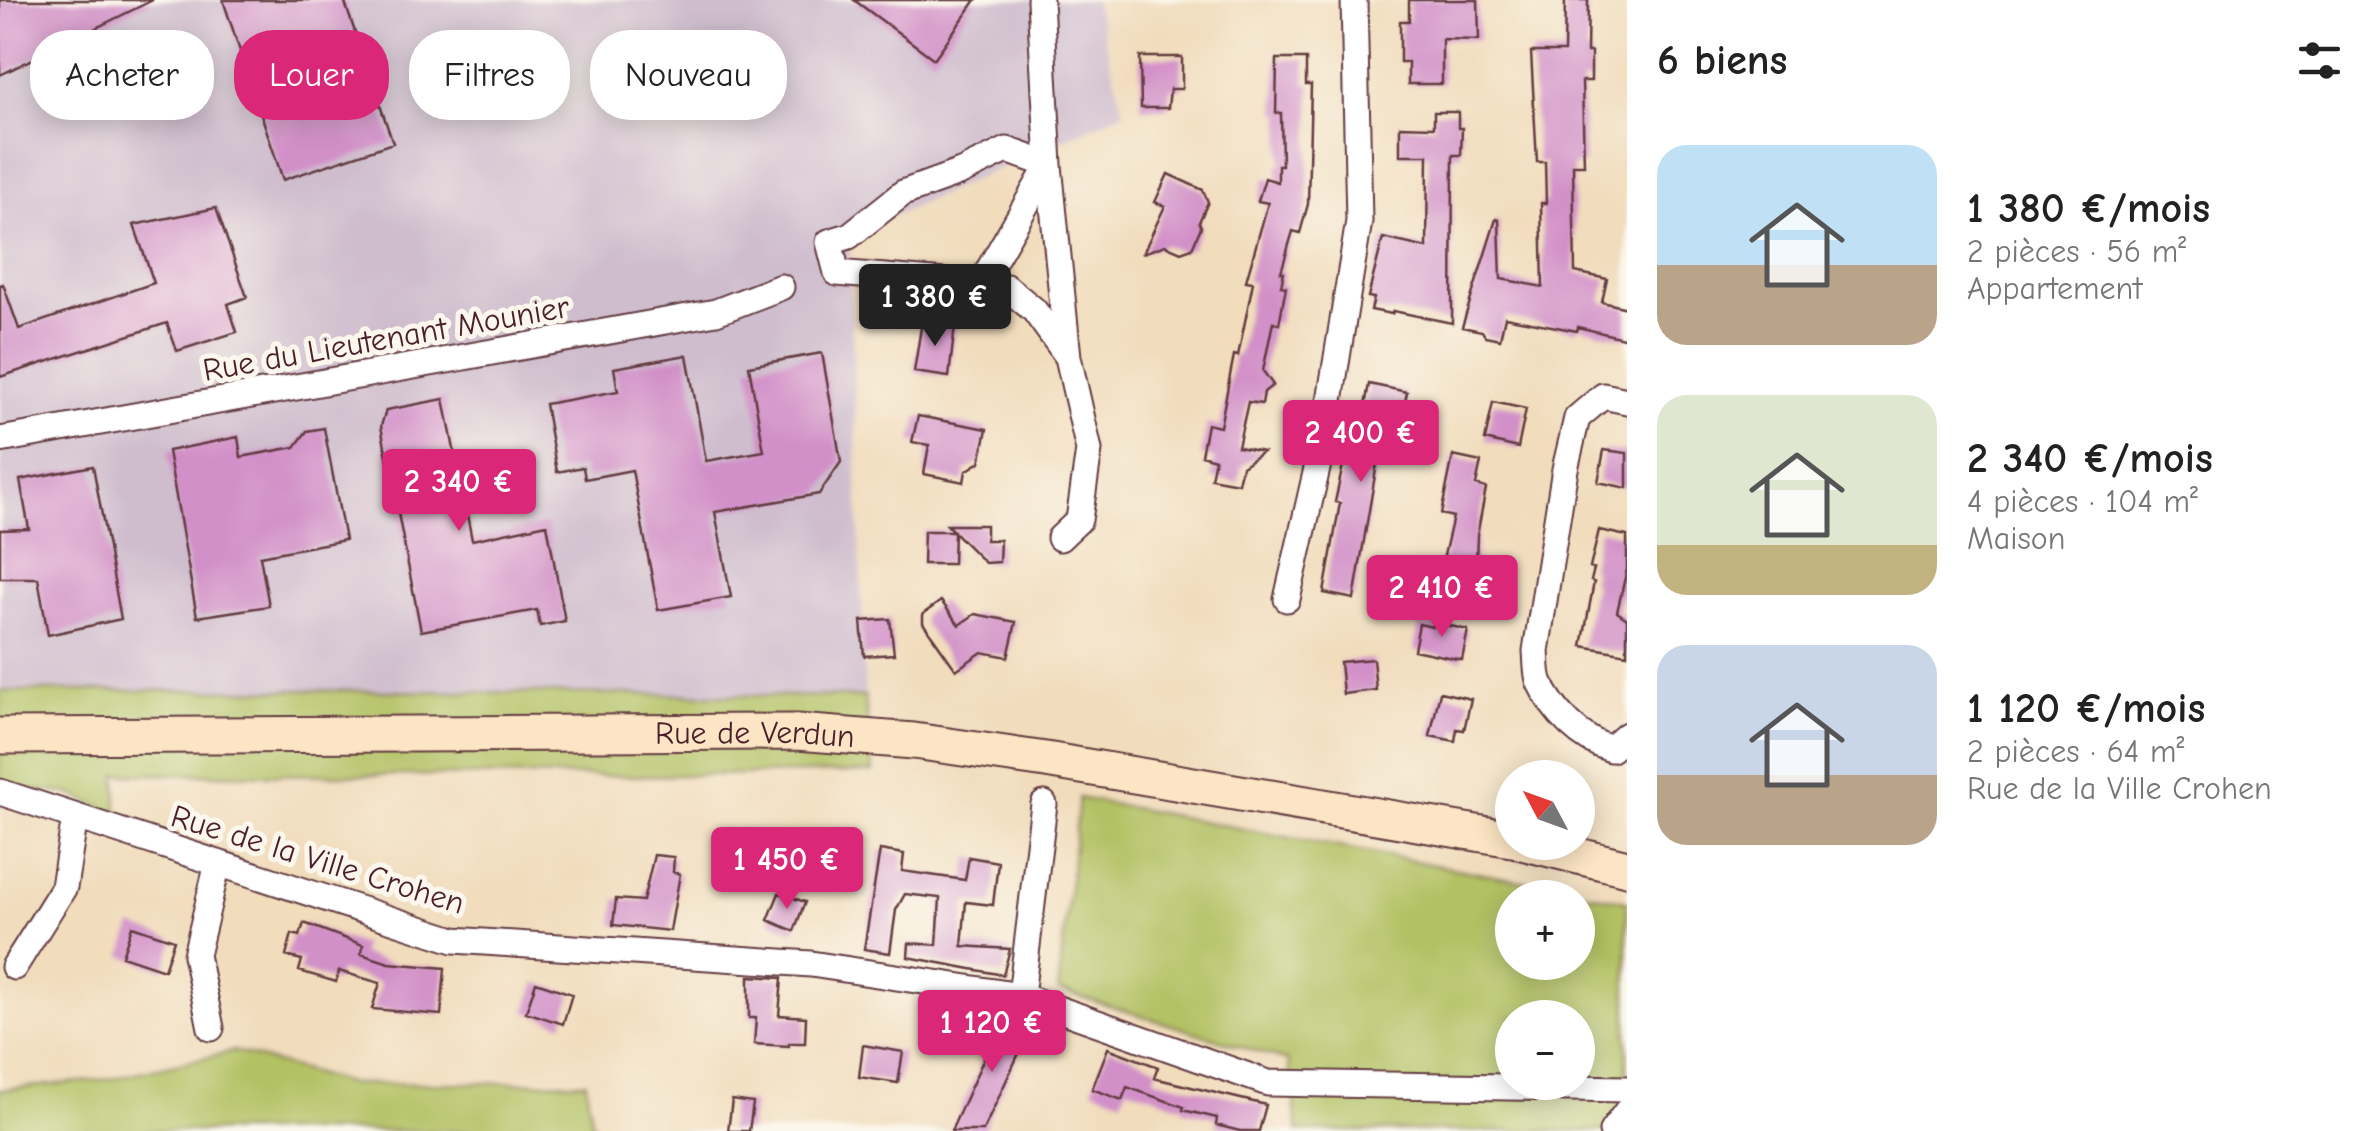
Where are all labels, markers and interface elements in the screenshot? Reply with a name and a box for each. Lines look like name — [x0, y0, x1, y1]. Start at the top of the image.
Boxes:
chip: Acheter — [30, 30, 214, 120]
chip: Louer — [234, 30, 389, 120]
chip: Filtres — [409, 30, 570, 120]
chip: Nouveau — [590, 30, 787, 120]
icon: filters — [2292, 33, 2347, 88]
text: 6 biens — [1657, 36, 1787, 85]
text: 1 380 €/mois — [1967, 184, 2210, 233]
icon: home — [1737, 185, 1857, 305]
text: 2 pièces · 56 m² — [1967, 233, 2186, 270]
pin: 1 380 € — [843, 264, 1027, 349]
text: Appartement — [1967, 270, 2142, 307]
text: 1 380 € — [881, 278, 989, 315]
street label: Rue du Lieutenant Mounier — [200, 288, 573, 389]
pin: 2 400 € — [1269, 400, 1453, 485]
text: 2 400 € — [1305, 414, 1417, 451]
text: 2 340 €/mois — [1967, 434, 2213, 483]
icon: home — [1737, 435, 1857, 555]
pin: 2 340 € — [367, 449, 551, 534]
text: 2 340 € — [404, 463, 514, 500]
text: 4 pièces · 104 m² — [1967, 483, 2198, 520]
text: Maison — [1967, 520, 2065, 557]
pin: 2 410 € — [1350, 555, 1534, 640]
text: 2 410 € — [1389, 569, 1495, 606]
text: 1 120 €/mois — [1967, 684, 2205, 733]
icon: home — [1737, 685, 1857, 805]
street label: Rue de Verdun — [655, 714, 856, 755]
text: 2 pièces · 64 m² — [1967, 733, 2184, 770]
north arrow — [1495, 760, 1595, 860]
map controls — [1495, 760, 1595, 1100]
text: Rue de la Ville Crohen — [1967, 770, 2272, 807]
street label: Rue de la Ville Crohen — [167, 797, 469, 922]
pin: 1 450 € — [695, 827, 879, 912]
text: 1 450 € — [733, 841, 841, 878]
button: + — [1495, 880, 1595, 980]
pin: 1 120 € — [900, 990, 1084, 1075]
button: − — [1495, 1000, 1595, 1100]
text: 1 120 € — [940, 1004, 1044, 1041]

